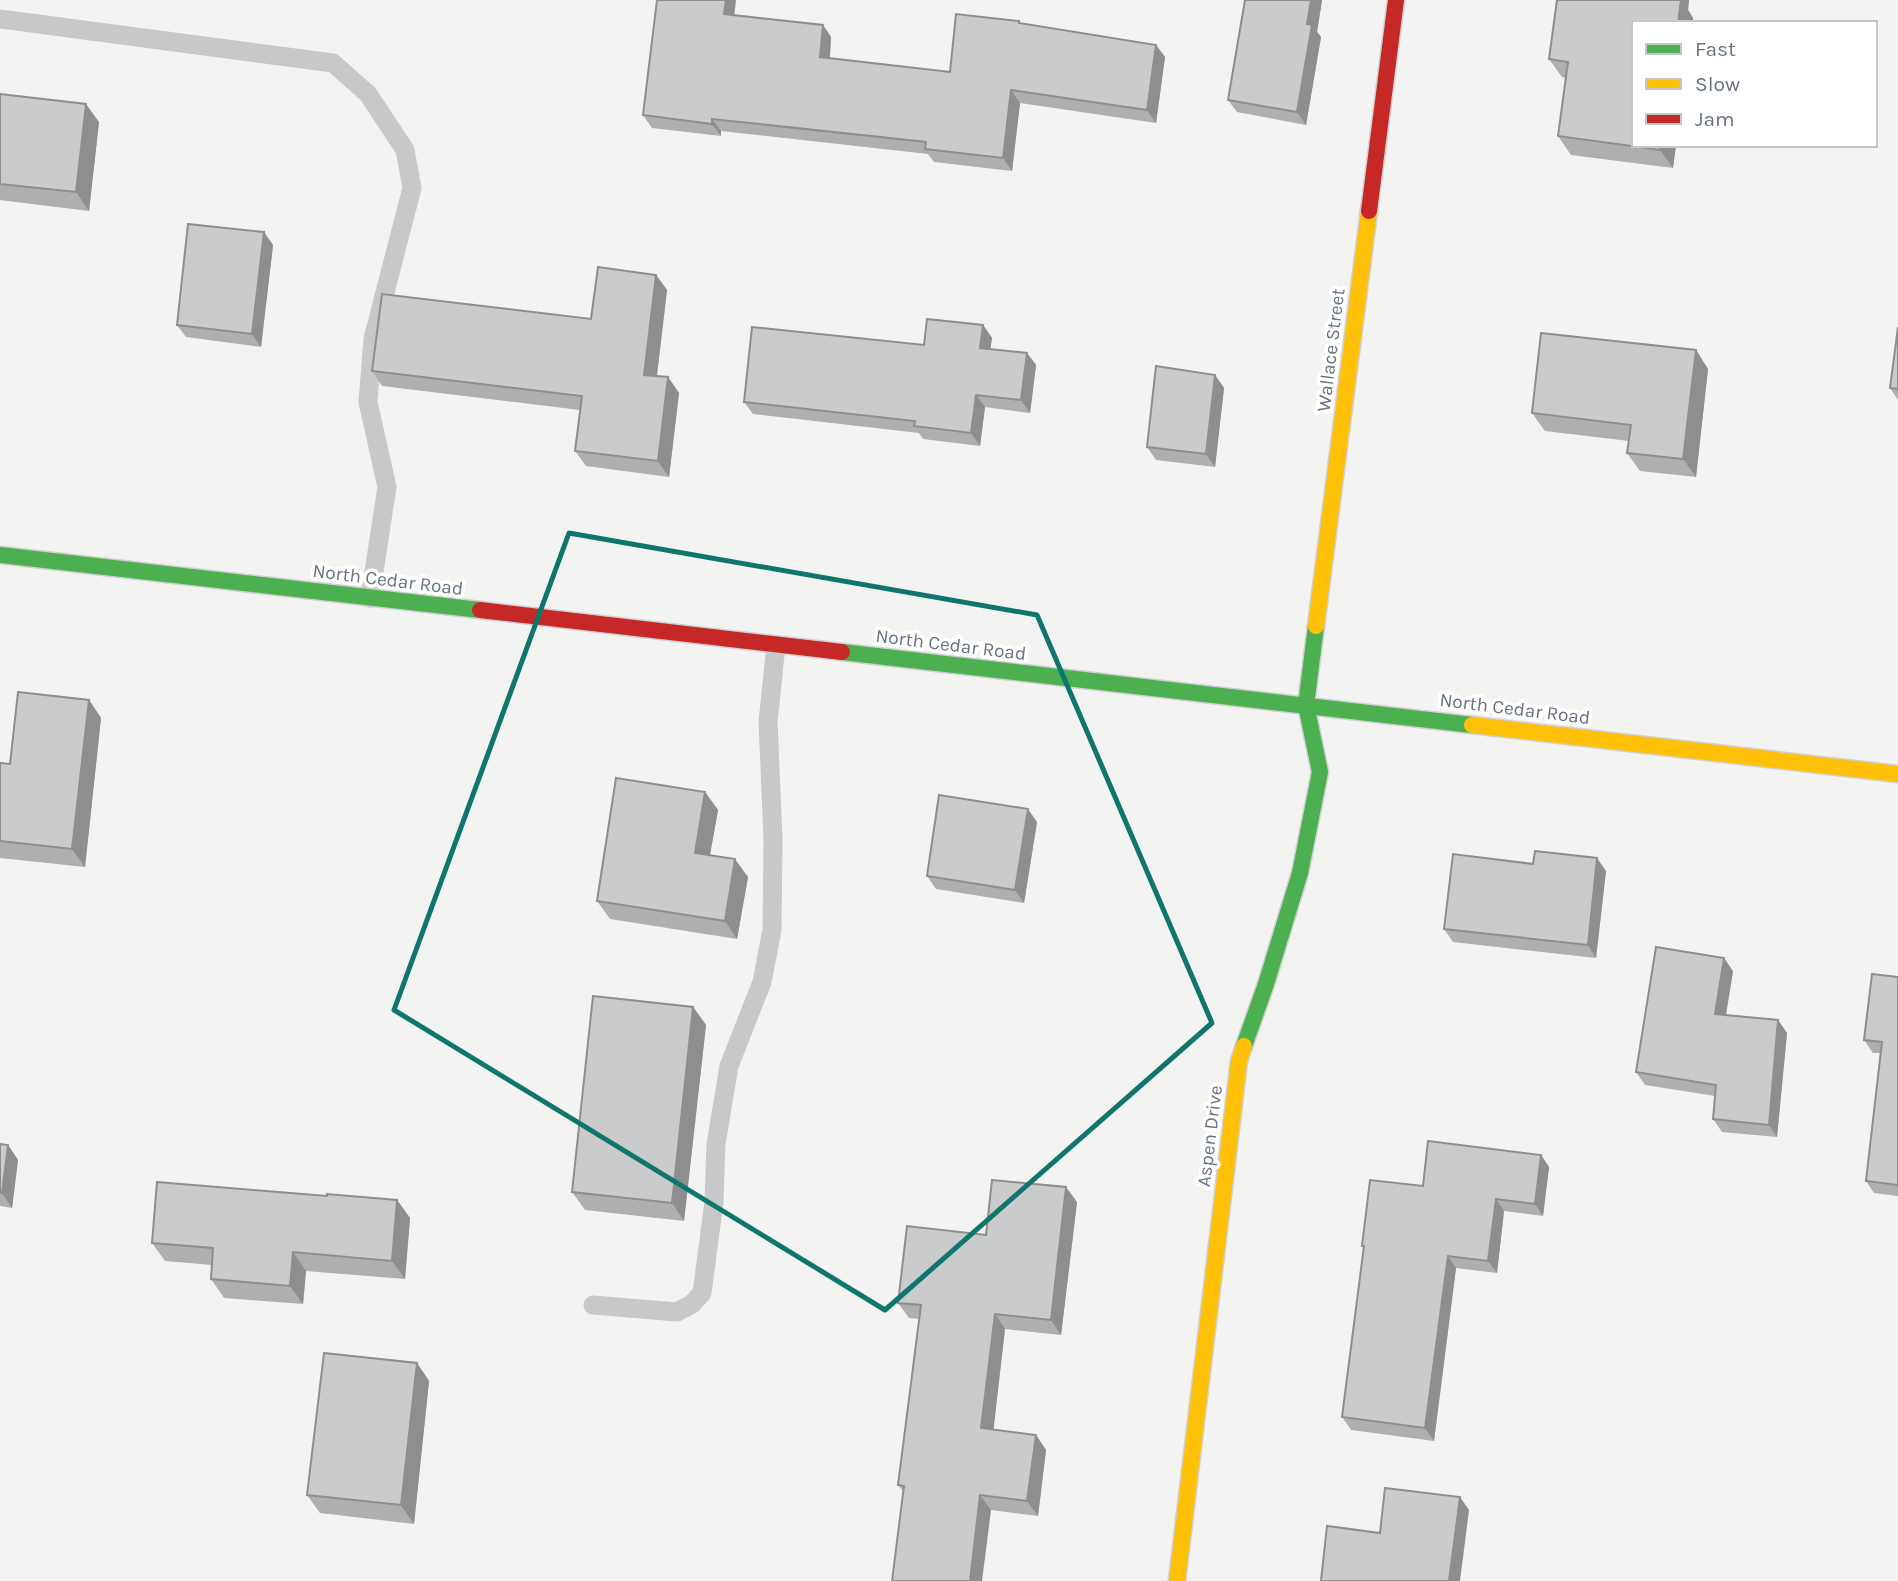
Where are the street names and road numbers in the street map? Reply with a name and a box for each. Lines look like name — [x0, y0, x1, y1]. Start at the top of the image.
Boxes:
street label: Wallace Street — [1313, 287, 1349, 413]
street label: North Cedar Road — [311, 560, 464, 600]
street label: North Cedar Road — [874, 625, 1027, 665]
street label: North Cedar Road — [1438, 689, 1591, 729]
street label: Aspen Drive — [1193, 1084, 1227, 1188]

